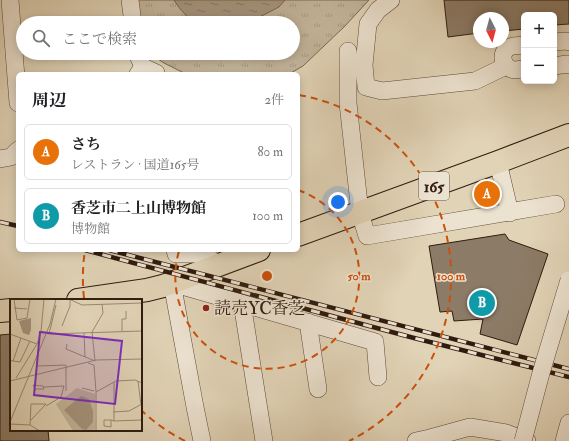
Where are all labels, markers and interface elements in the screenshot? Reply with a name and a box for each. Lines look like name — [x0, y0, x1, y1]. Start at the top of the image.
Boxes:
north arrow — [473, 12, 509, 48]
map controls — [521, 12, 557, 84]
button: + — [521, 12, 557, 48]
search box — [16, 16, 300, 60]
icon: search — [30, 27, 52, 49]
text: ここで検索 — [62, 30, 137, 49]
button: − — [521, 48, 557, 84]
text: 周辺 — [32, 90, 66, 111]
text: 2件 — [264, 92, 284, 108]
text: さち — [71, 135, 101, 154]
text: A — [42, 144, 50, 160]
text: 80 m — [257, 144, 283, 160]
text: レストラン · 国道165号 — [71, 157, 199, 173]
road number: 165 — [419, 172, 449, 200]
pin: A — [474, 179, 500, 209]
your location — [328, 192, 348, 212]
text: 香芝市二上山博物館 — [71, 199, 206, 218]
text: B — [42, 208, 50, 224]
text: 100 m — [252, 208, 283, 224]
text: 博物館 — [71, 221, 110, 237]
centre of rings — [260, 269, 274, 283]
text: 50 m — [347, 269, 371, 284]
text: 100 m — [437, 269, 466, 284]
pin: B — [469, 288, 495, 318]
place label: 読売YC香芝 — [214, 298, 306, 319]
inset map — [10, 299, 142, 431]
marker: 読売YC香芝 — [201, 303, 211, 313]

